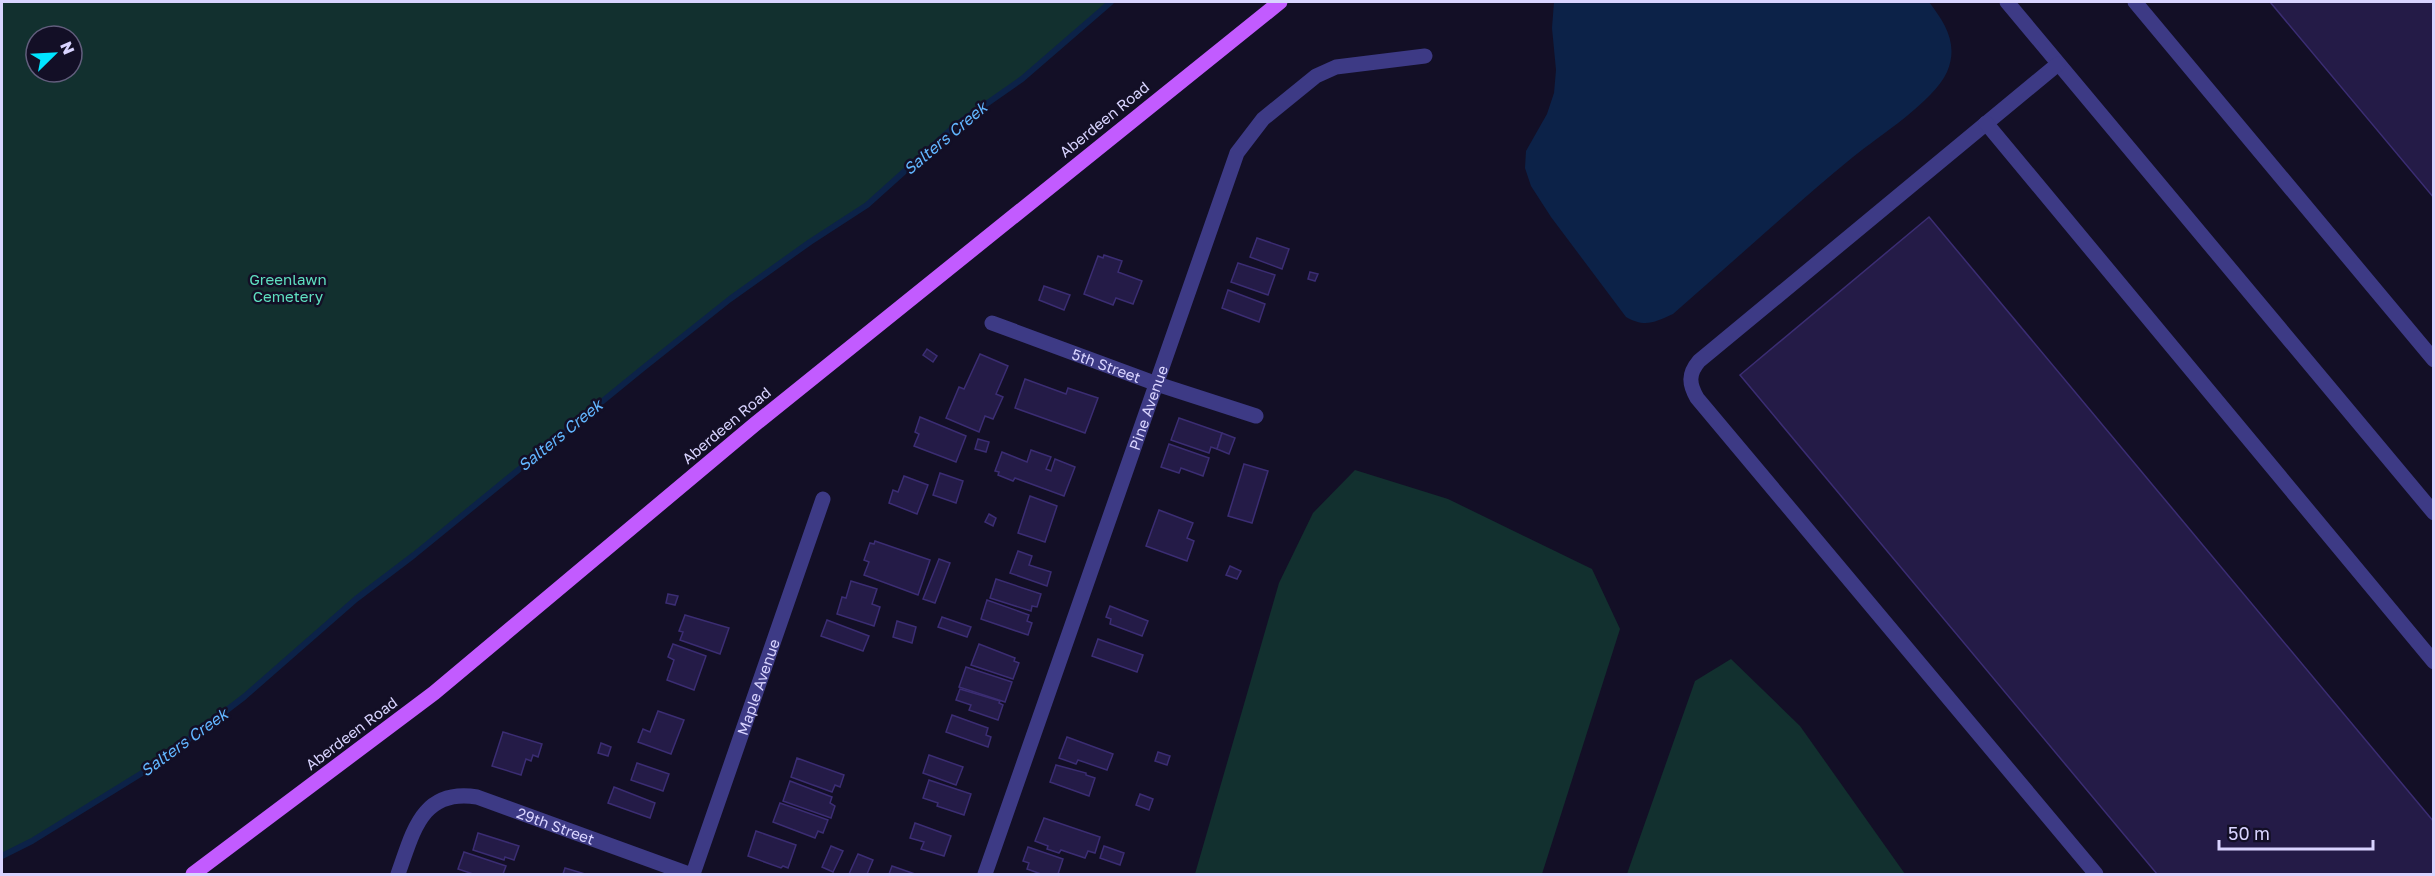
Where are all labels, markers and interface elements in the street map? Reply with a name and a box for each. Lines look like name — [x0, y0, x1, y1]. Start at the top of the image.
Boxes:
north arrow — [24, 24, 84, 84]
text: N — [56, 38, 79, 58]
street label: Aberdeen Road — [1056, 77, 1152, 161]
water label: Salters Creek — [899, 96, 992, 179]
park label: Greenlawn Cemetery — [249, 270, 327, 305]
street label: 5th Street — [1069, 344, 1143, 386]
street label: Pine Avenue — [1125, 363, 1171, 452]
street label: Aberdeen Road — [678, 383, 774, 467]
water label: Salters Creek — [514, 394, 608, 475]
street label: Maple Avenue — [733, 636, 783, 737]
street label: Aberdeen Road — [302, 693, 400, 773]
water label: Salters Creek — [136, 702, 233, 780]
street label: 29th Street — [515, 803, 597, 848]
scale bar — [2219, 813, 2374, 851]
text: 50 m — [2228, 822, 2270, 844]

